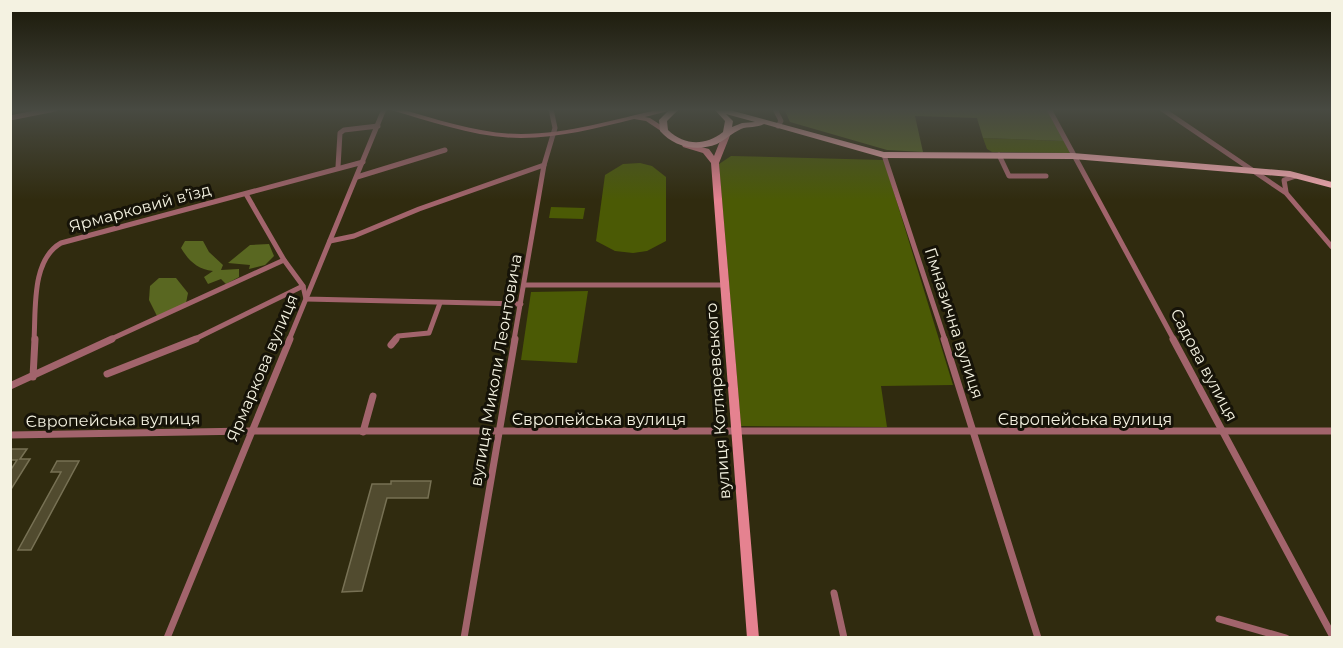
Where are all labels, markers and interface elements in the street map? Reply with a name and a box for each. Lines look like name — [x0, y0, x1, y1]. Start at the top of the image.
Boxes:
street label: Ярмарковий вʼїзд — [67, 180, 213, 236]
street label: Гімназична вулиця — [921, 245, 987, 401]
street label: вулиця Миколи Леонтовича — [466, 252, 526, 488]
street label: Ярмаркова вулиця — [222, 292, 302, 444]
street label: вулиця Котляревського — [702, 302, 734, 500]
street label: Садова вулиця — [1166, 306, 1242, 424]
street label: Європейська вулиця — [26, 409, 200, 431]
street label: Європейська вулиця — [512, 410, 686, 429]
street label: Європейська вулиця — [998, 410, 1172, 429]

